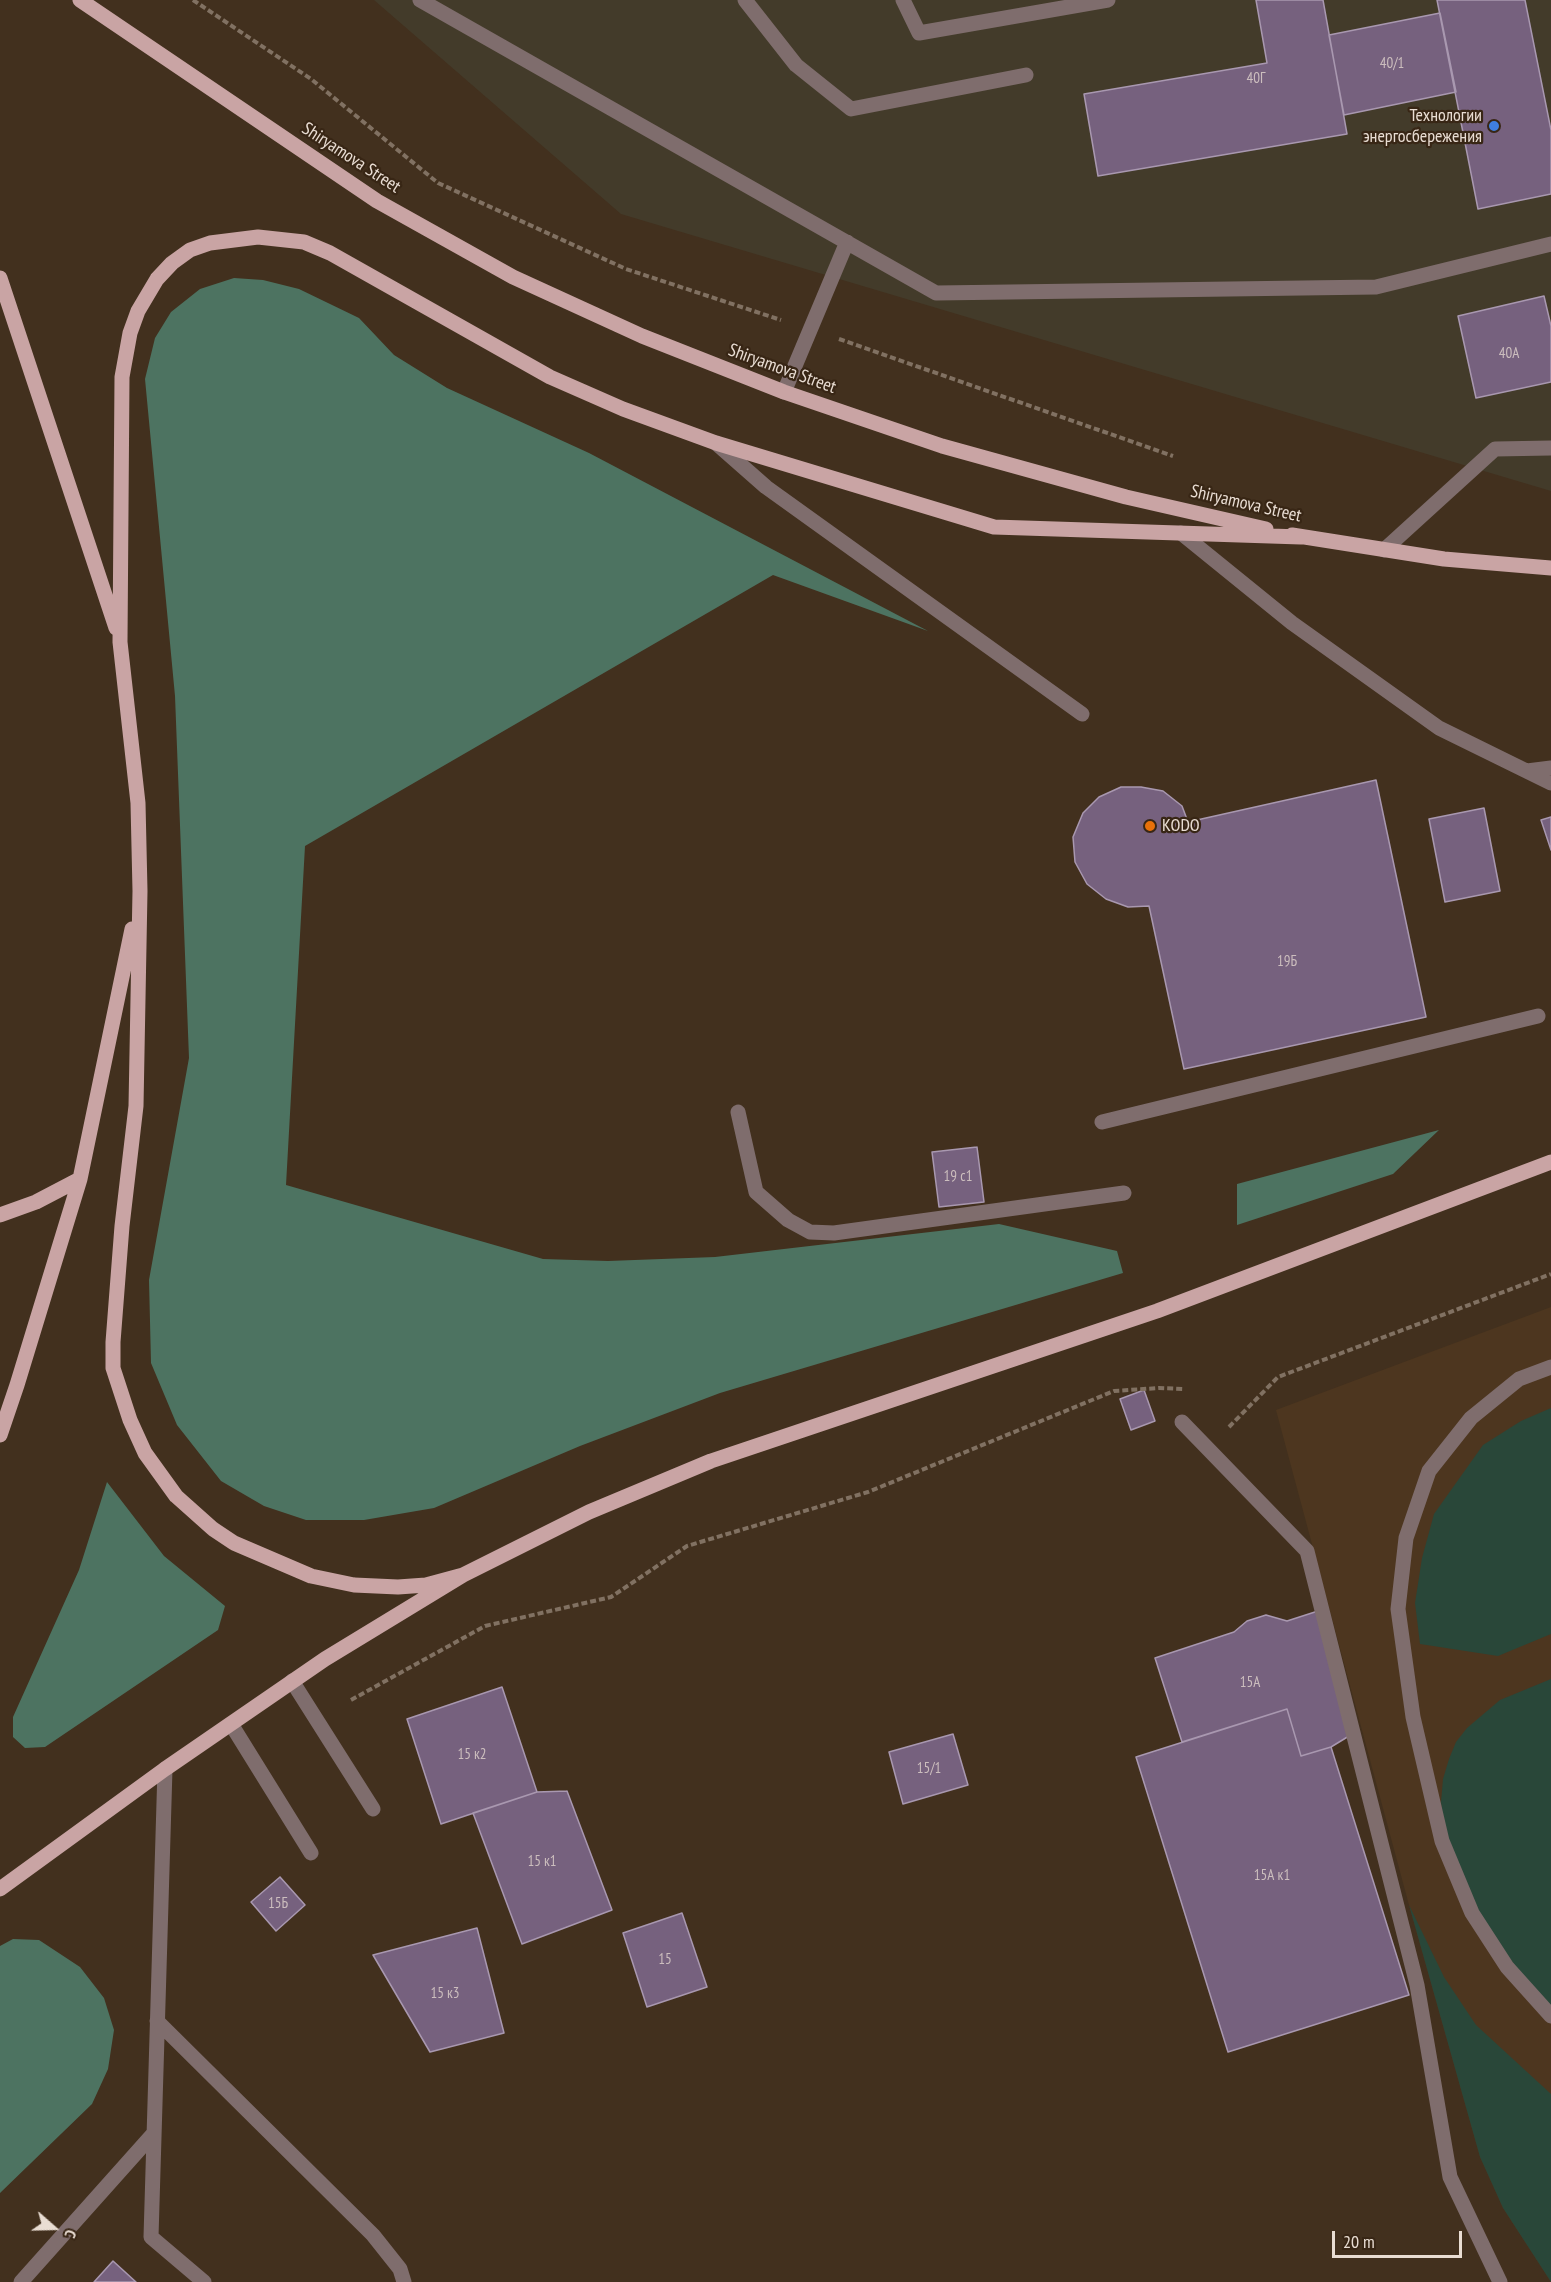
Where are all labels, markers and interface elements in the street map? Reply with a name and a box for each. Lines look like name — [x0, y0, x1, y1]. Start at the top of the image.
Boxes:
house number: 40/1 — [1380, 55, 1404, 73]
house number: 40Г — [1247, 70, 1265, 88]
place label: Технологии энергосбережения — [1363, 105, 1482, 148]
street label: Shiryamova Street — [298, 118, 404, 198]
marker: Технологии энергосбережения — [1487, 119, 1501, 133]
street label: Shiryamova Street — [725, 340, 839, 398]
house number: 40А — [1499, 345, 1519, 363]
street label: Shiryamova Street — [1189, 481, 1303, 527]
place label: KODO — [1162, 815, 1200, 837]
marker: KODO — [1143, 819, 1157, 833]
house number: 19Б — [1277, 953, 1297, 971]
house number: 19 с1 — [944, 1168, 972, 1186]
house number: 15А — [1240, 1674, 1260, 1692]
house number: 15 к2 — [457, 1746, 487, 1764]
house number: 15/1 — [917, 1760, 941, 1778]
house number: 15 к1 — [527, 1853, 557, 1871]
house number: 15А к1 — [1254, 1867, 1290, 1885]
house number: 15Б — [268, 1895, 288, 1913]
house number: 15 — [658, 1951, 672, 1969]
house number: 15 к3 — [430, 1985, 460, 2003]
north arrow — [24, 2198, 84, 2258]
scale bar — [1335, 2219, 1466, 2257]
text: С — [60, 2227, 82, 2241]
text: 20 m — [1343, 2230, 1375, 2253]

